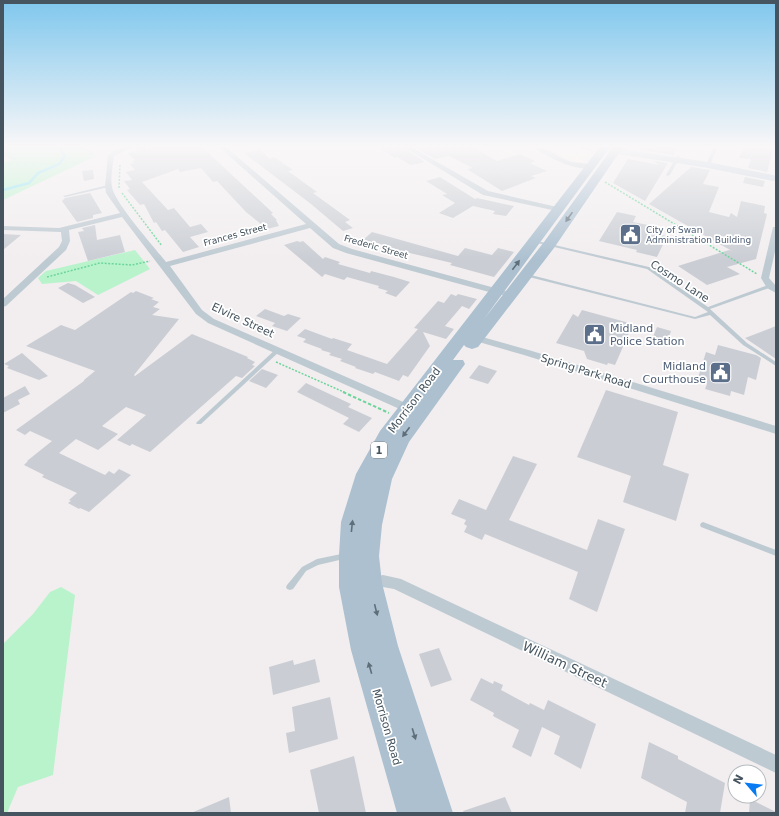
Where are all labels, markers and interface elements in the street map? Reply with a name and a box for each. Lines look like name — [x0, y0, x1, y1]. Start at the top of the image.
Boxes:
one-way arrow — [565, 212, 573, 222]
street label: Frances Street — [202, 222, 268, 248]
public building icon: City of Swan Administration Building — [618, 222, 644, 248]
place label: City of Swan Administration Building — [646, 225, 751, 245]
street label: Frederic Street — [343, 233, 410, 261]
street label: Cosmo Lane — [648, 258, 712, 305]
one-way arrow — [512, 259, 520, 270]
street label: Elvire Street — [209, 300, 277, 341]
public building icon: Midland Police Station — [582, 321, 608, 347]
place label: Midland Police Station — [610, 322, 685, 348]
street label: Spring Park Road — [539, 352, 633, 391]
public building icon: Midland Courthouse — [708, 359, 734, 385]
place label: Midland Courthouse — [643, 360, 706, 386]
street label: Morrison Road — [386, 365, 443, 436]
one-way arrow — [402, 427, 410, 438]
road number: 1 — [371, 442, 387, 458]
one-way arrow — [349, 520, 355, 532]
one-way arrow — [374, 604, 380, 616]
street label: William Street — [520, 638, 609, 691]
one-way arrow — [367, 662, 373, 674]
street label: Morrison Road — [369, 688, 404, 767]
one-way arrow — [411, 729, 417, 741]
north arrow — [727, 764, 767, 804]
text: N — [731, 772, 747, 787]

